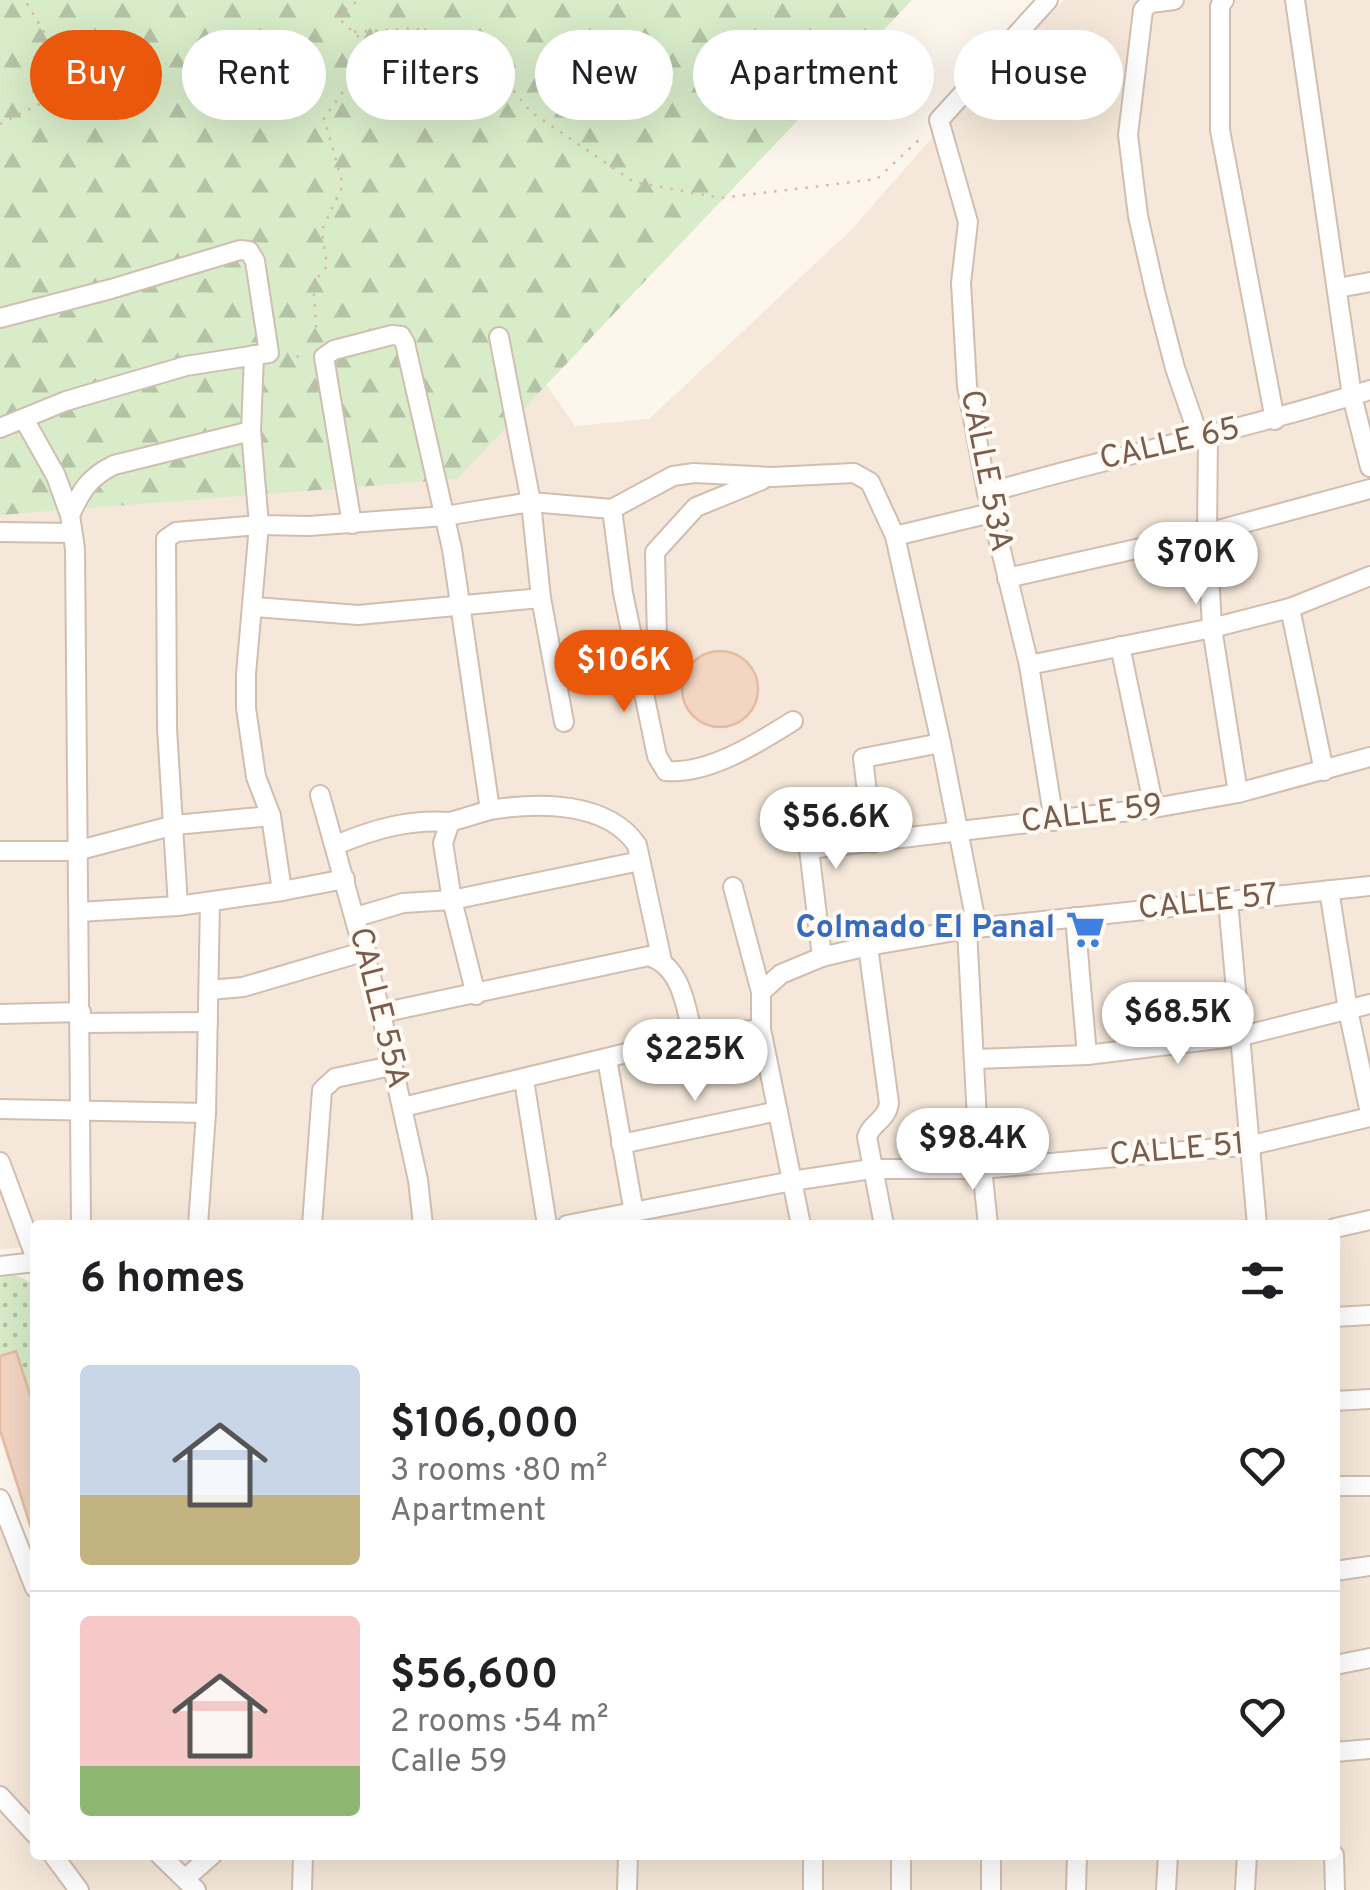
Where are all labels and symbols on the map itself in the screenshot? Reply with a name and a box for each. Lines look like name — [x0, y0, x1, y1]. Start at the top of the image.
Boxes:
street label: CALLE 53A — [950, 387, 1020, 555]
street label: CALLE 65 — [1096, 409, 1244, 481]
pin: $70K — [1137, 522, 1255, 607]
pin: $106K — [554, 630, 694, 715]
street label: CALLE 59 — [1019, 786, 1165, 844]
pin: $56.6K — [755, 787, 917, 872]
street label: CALLE 57 — [1136, 876, 1280, 930]
supermarket icon: Colmado El Panal — [1064, 908, 1106, 950]
place label: Colmado El Panal — [795, 909, 1055, 949]
street label: CALLE 55A — [339, 923, 417, 1093]
pin: $68.5K — [1097, 982, 1259, 1067]
pin: $225K — [625, 1019, 765, 1104]
pin: $98.4K — [892, 1108, 1054, 1193]
street label: CALLE 51 — [1108, 1125, 1246, 1177]

